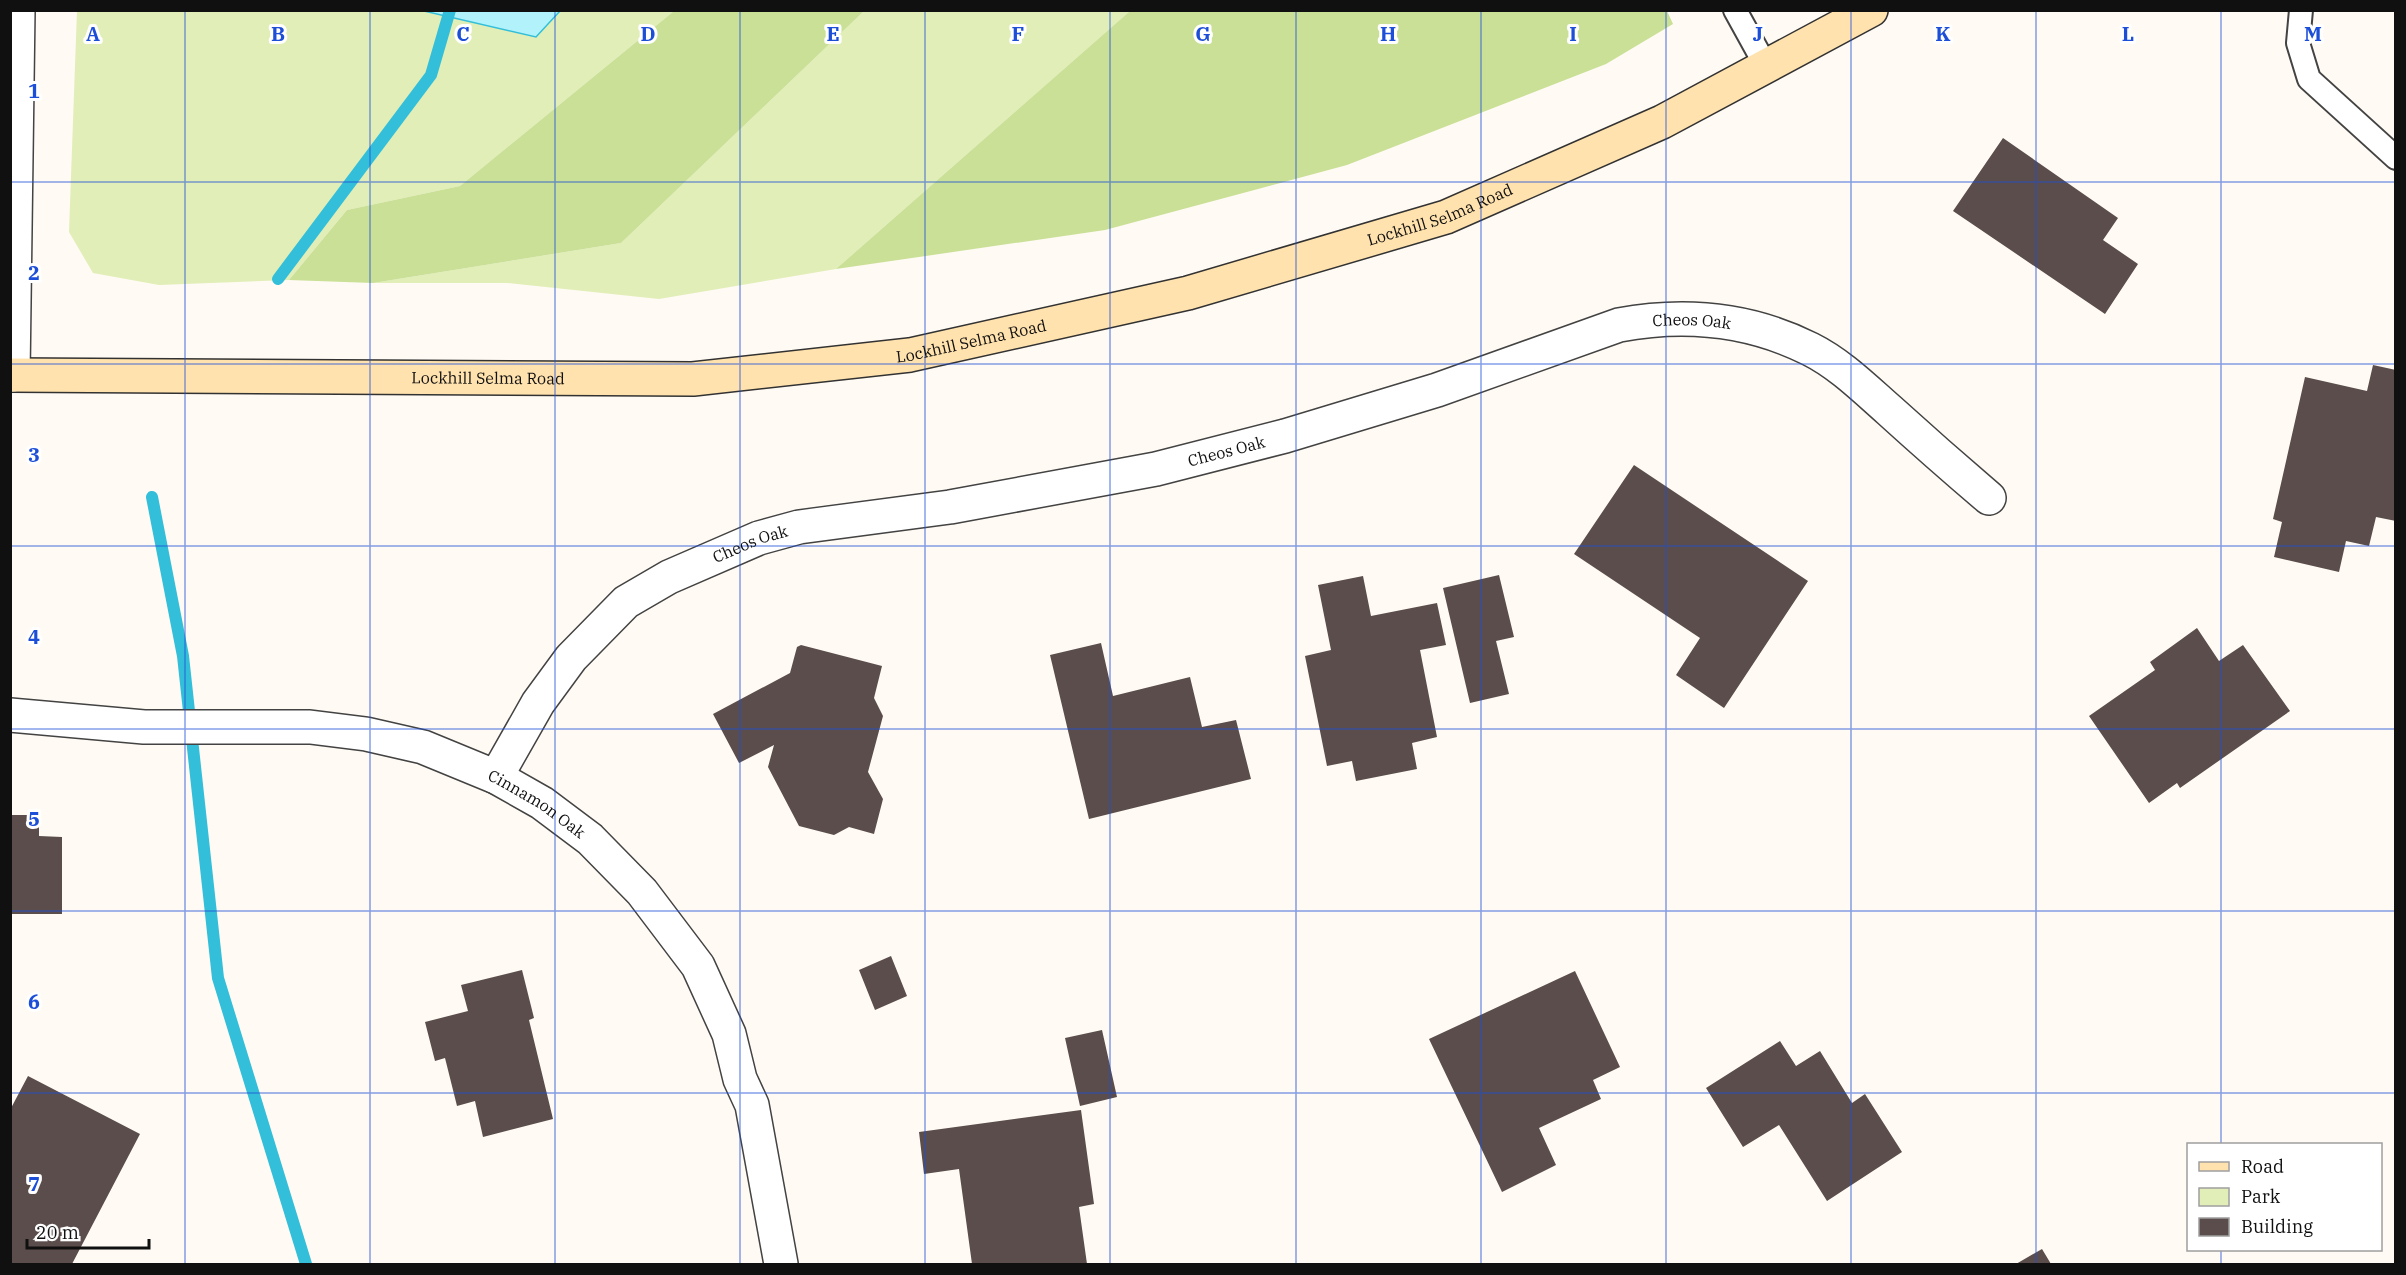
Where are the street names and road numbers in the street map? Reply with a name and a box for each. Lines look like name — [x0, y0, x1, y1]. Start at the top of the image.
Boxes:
street label: Lockhill Selma Road — [1365, 179, 1516, 250]
street label: Cheos Oak — [1652, 309, 1733, 333]
street label: Lockhill Selma Road — [895, 315, 1048, 366]
street label: Lockhill Selma Road — [411, 367, 565, 388]
street label: Cheos Oak — [1185, 431, 1268, 471]
street label: Cheos Oak — [709, 520, 791, 567]
street label: Cinnamon Oak — [485, 765, 590, 843]

